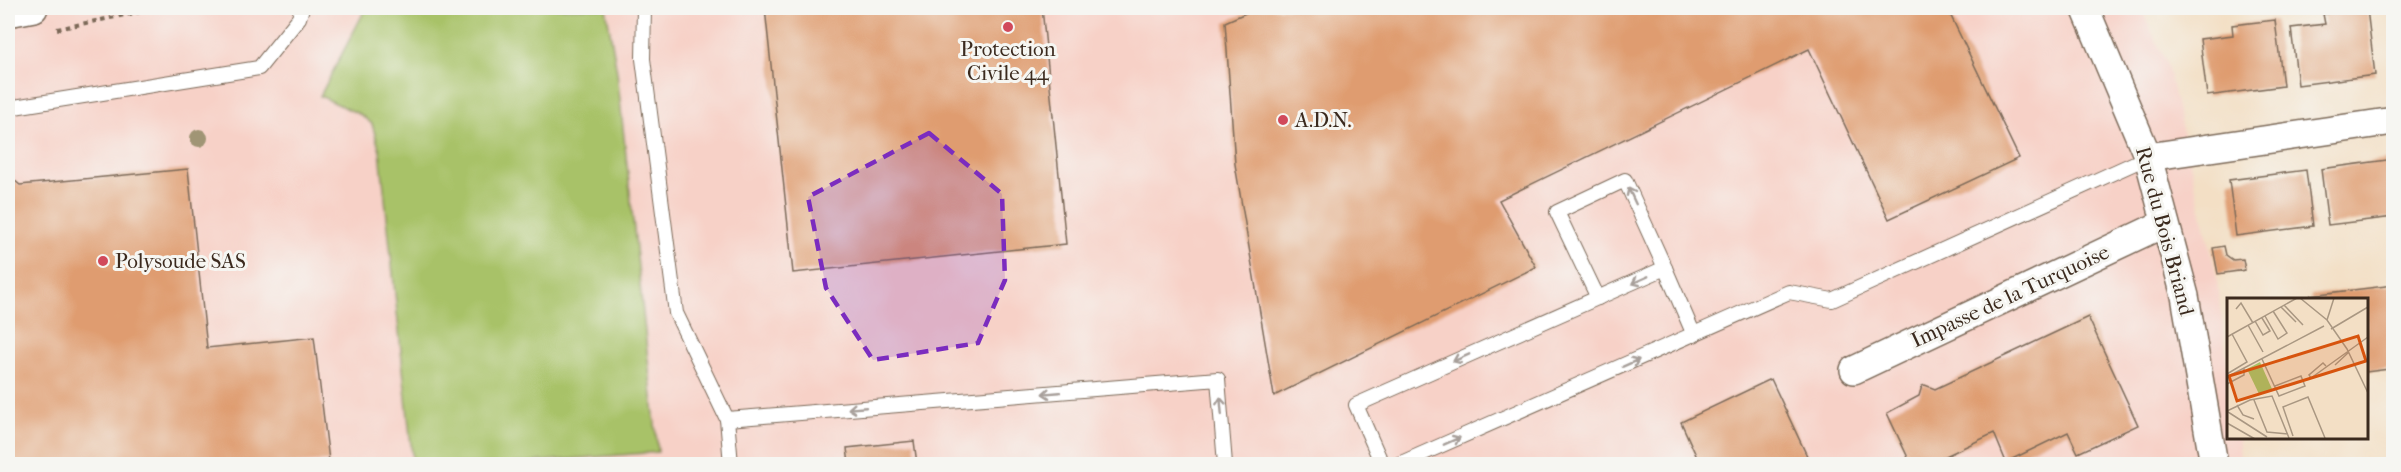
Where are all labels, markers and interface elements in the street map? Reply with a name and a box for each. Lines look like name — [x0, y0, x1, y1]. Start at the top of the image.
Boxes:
marker: Protection Civile 44 — [1001, 20, 1015, 34]
place label: Protection Civile 44 — [960, 37, 1056, 85]
place label: A.D.N. — [1294, 108, 1352, 132]
marker: A.D.N. — [1276, 113, 1290, 127]
street label: Rue du Bois Briand — [2131, 144, 2199, 319]
one-way arrow — [1625, 188, 1637, 206]
street label: Impasse de la Turquoise — [1907, 240, 2113, 352]
place label: Polysoude SAS — [115, 249, 246, 273]
marker: Polysoude SAS — [96, 254, 110, 268]
one-way arrow — [1631, 274, 1649, 286]
inset map — [2227, 298, 2368, 439]
one-way arrow — [1452, 353, 1471, 364]
one-way arrow — [1621, 356, 1639, 368]
one-way arrow — [1042, 387, 1062, 398]
one-way arrow — [1215, 397, 1226, 417]
one-way arrow — [847, 403, 867, 414]
one-way arrow — [1443, 435, 1461, 446]

